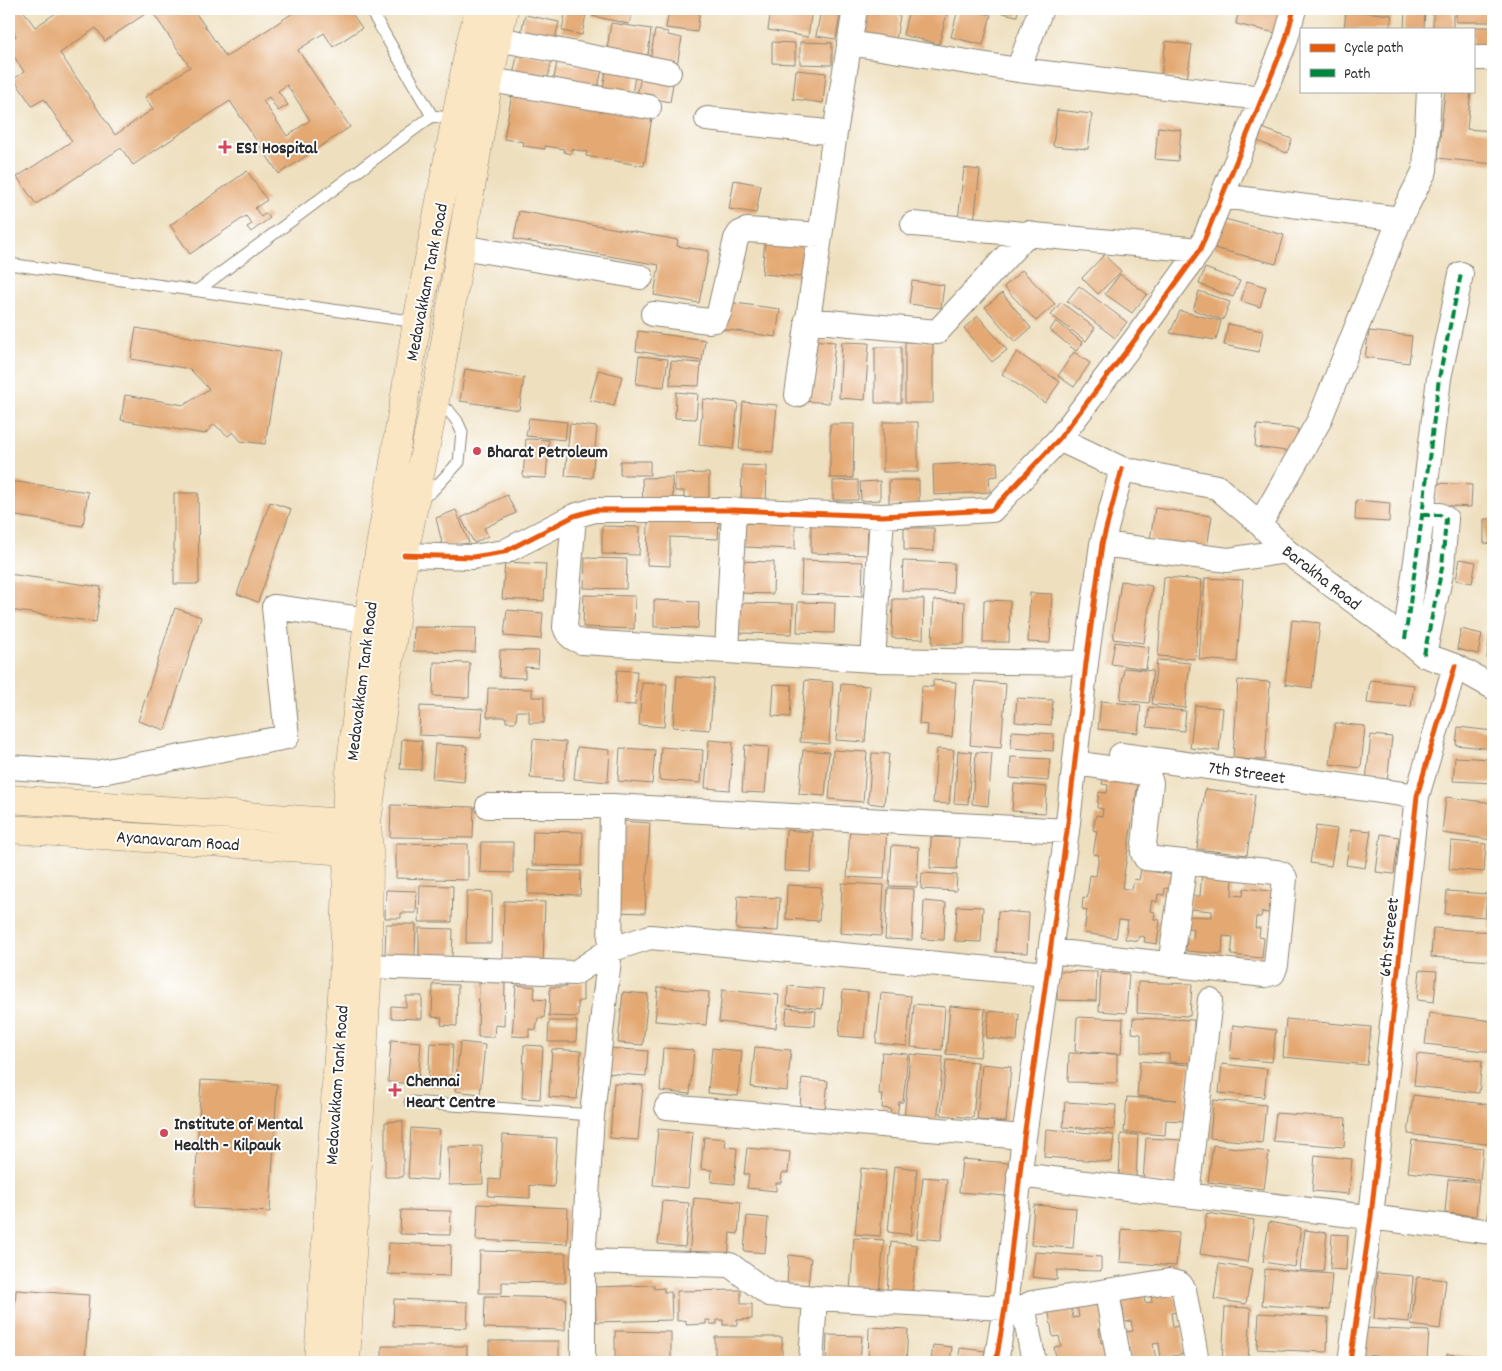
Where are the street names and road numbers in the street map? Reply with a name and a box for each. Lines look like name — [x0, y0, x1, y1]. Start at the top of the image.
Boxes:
street label: Medavakkam Tank Road — [401, 202, 456, 363]
street label: Barakha Road — [1276, 540, 1365, 618]
street label: Medavakkam Tank Road — [341, 600, 386, 762]
street label: 7th Streeet — [1207, 757, 1287, 792]
street label: Ayanavaram Road — [115, 826, 240, 859]
street label: 6th Streeet — [1374, 896, 1407, 978]
street label: Medavakkam Tank Road — [320, 1004, 357, 1166]

